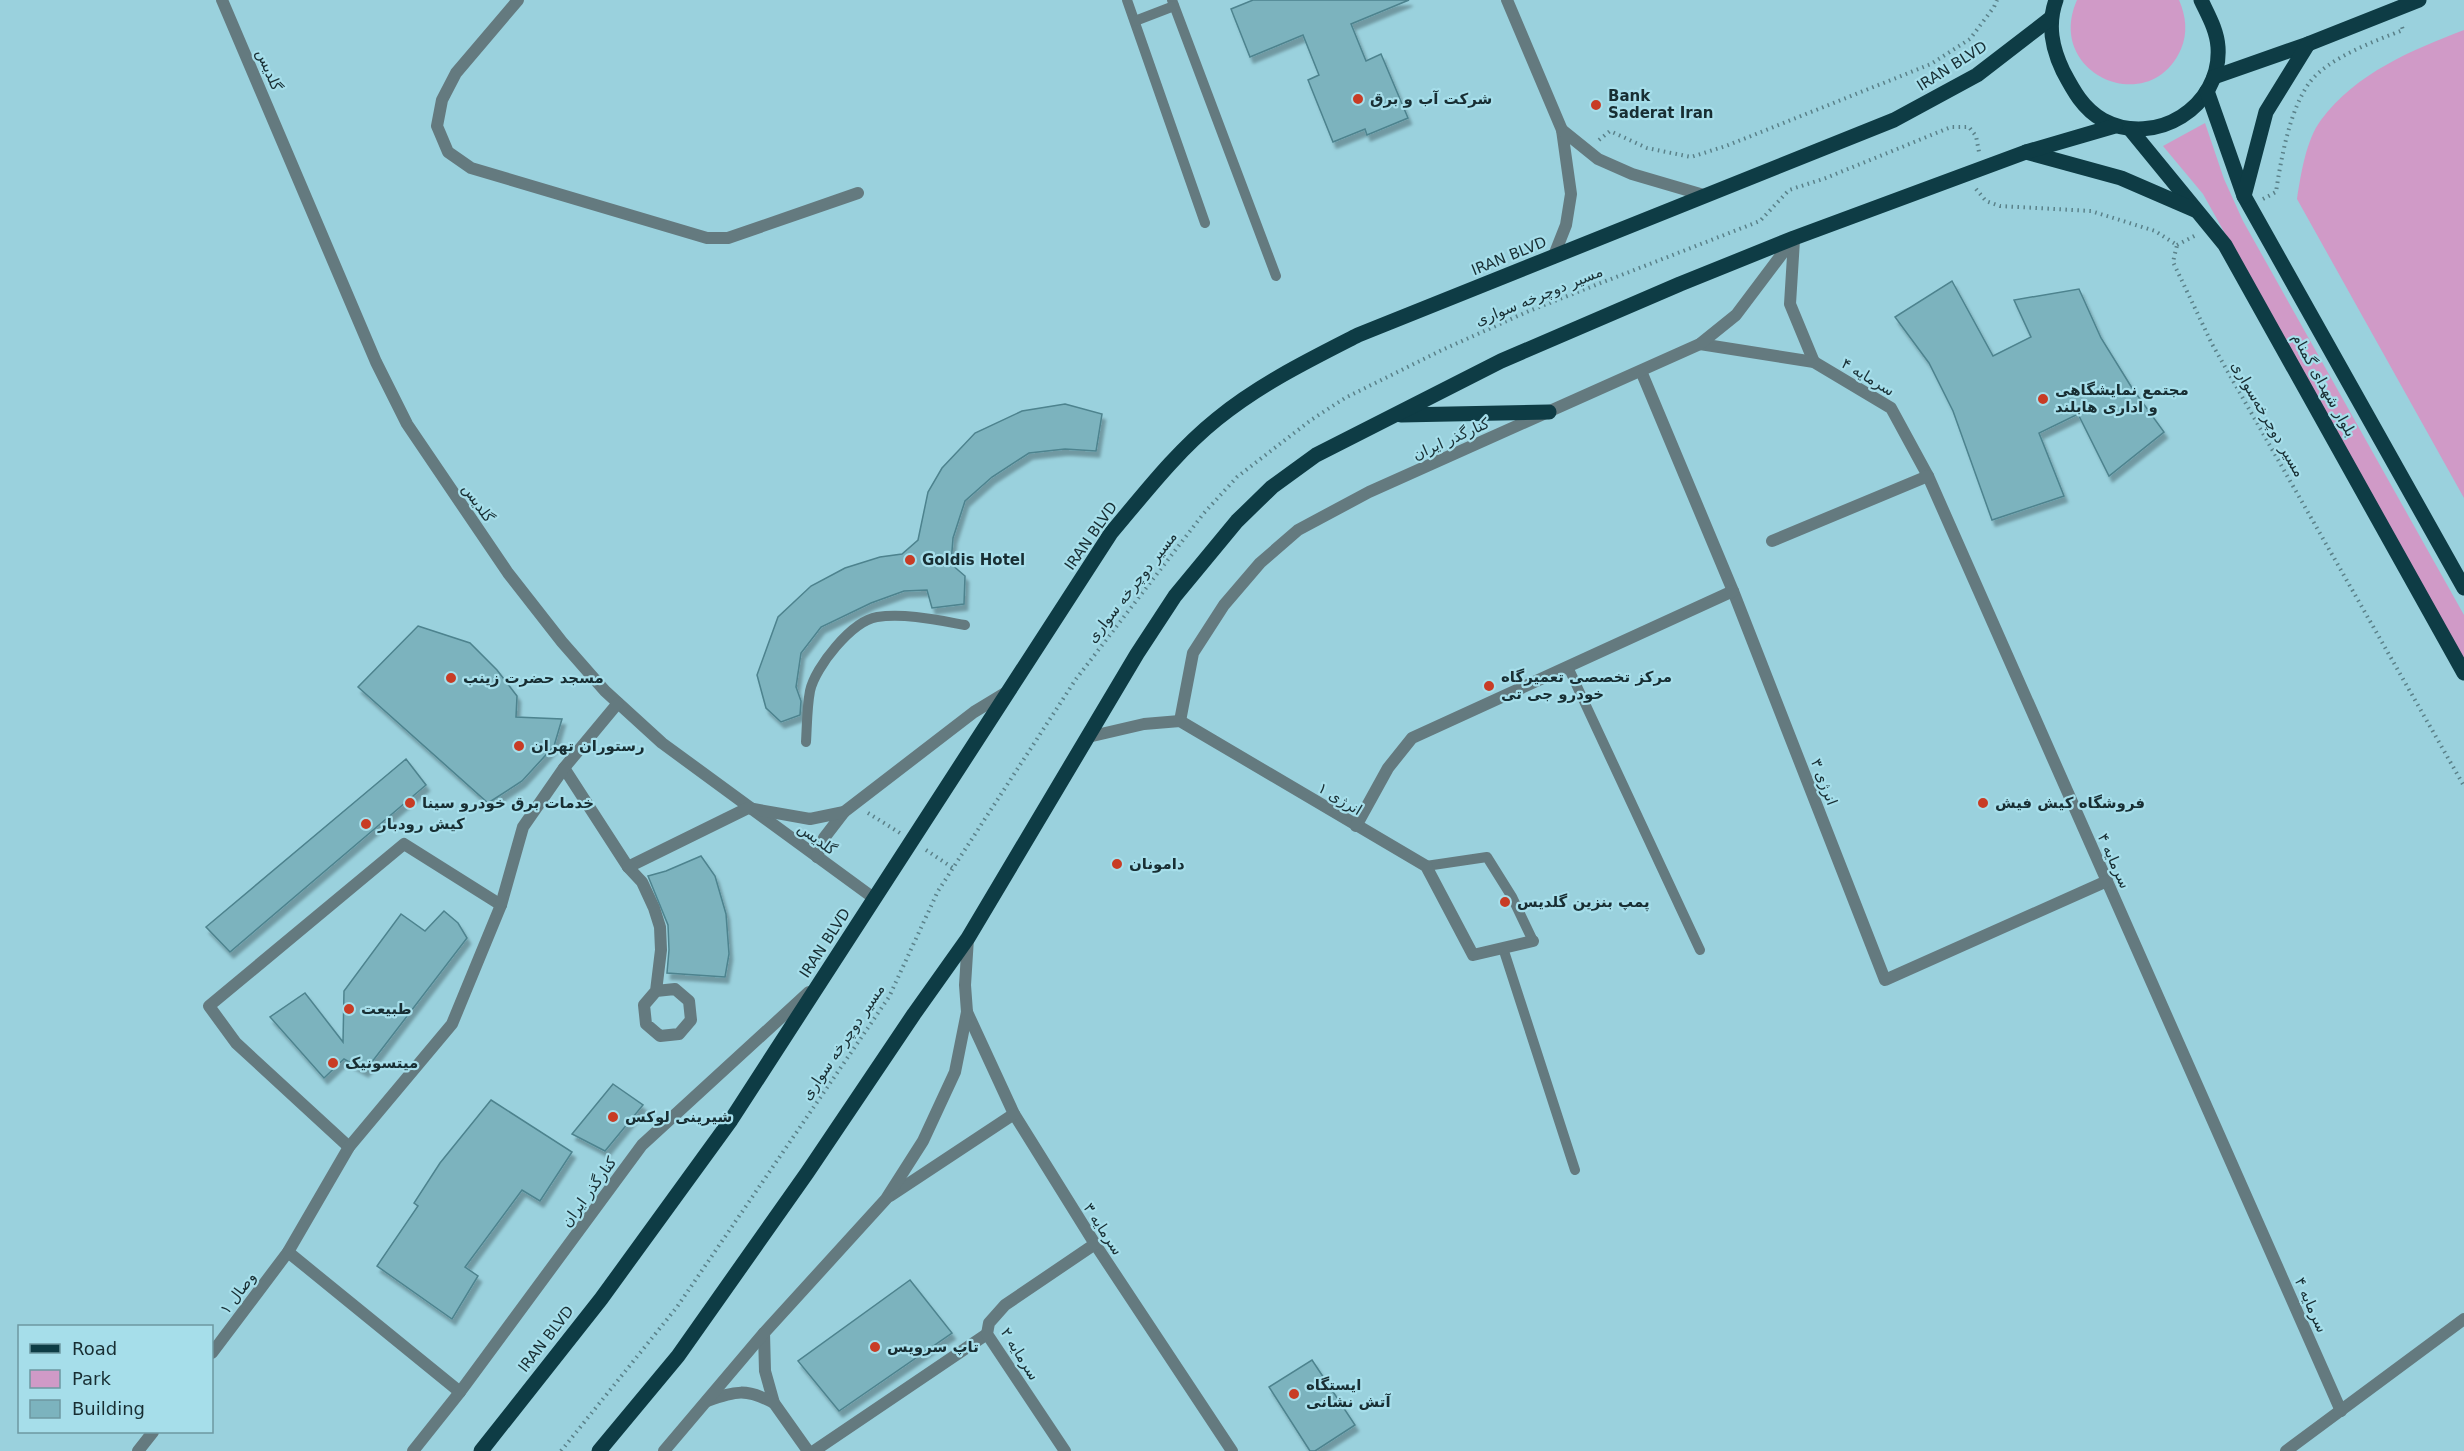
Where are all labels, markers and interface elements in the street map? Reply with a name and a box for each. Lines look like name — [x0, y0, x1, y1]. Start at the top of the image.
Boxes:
street label: IRAN BLVD — [1914, 37, 1990, 95]
street label: گلدیس — [252, 47, 286, 94]
place label: Bank Saderat Iran — [1608, 87, 1714, 122]
place label: شرکت آب و برق — [1370, 90, 1492, 108]
marker: شرکت آب و برق — [1351, 92, 1365, 106]
marker: Bank Saderat Iran — [1589, 98, 1603, 112]
street label: IRAN BLVD — [1469, 233, 1549, 279]
street label: مسیر دوچرخه سواری — [1473, 262, 1605, 330]
street label: بلوار شهدای گمنام — [2288, 330, 2360, 440]
street label: سرمایه ۴ — [1838, 354, 1898, 400]
street label: مسیر دوچرخه‌سواری — [2227, 358, 2309, 480]
place label: مجتمع نمایشگاهی و اداری هابلند — [2055, 381, 2189, 416]
marker: مجتمع نمایشگاهی و اداری هابلند — [2036, 392, 2050, 406]
street label: کنارگذر ایران — [1410, 414, 1493, 464]
street label: گلدیس — [458, 480, 498, 527]
street label: IRAN BLVD — [1061, 498, 1121, 574]
street label: مسیر دوچرخه سواری — [1083, 528, 1181, 646]
place label: Goldis Hotel — [922, 551, 1025, 569]
marker: Goldis Hotel — [903, 553, 917, 567]
place label: مرکز تخصصی تعمیرگاه خودرو جی تی — [1501, 668, 1672, 703]
place label: مسجد حضرت زینب — [463, 669, 604, 687]
marker: مسجد حضرت زینب — [444, 671, 458, 685]
marker: مرکز تخصصی تعمیرگاه خودرو جی تی — [1482, 679, 1496, 693]
place label: رستوران تهران — [531, 737, 645, 755]
marker: رستوران تهران — [512, 739, 526, 753]
street label: انرژی ۳ — [1807, 756, 1841, 808]
street label: انرژی ۱ — [1315, 779, 1365, 819]
place label: خدمات برق خودرو سینا — [422, 794, 594, 812]
place label: فروشگاه کیش فیش — [1995, 794, 2145, 812]
marker: خدمات برق خودرو سینا — [403, 796, 417, 810]
marker: فروشگاه کیش فیش — [1976, 796, 1990, 810]
place label: کیش رودبار — [377, 815, 465, 833]
marker: کیش رودبار — [359, 817, 373, 831]
street label: گلدیس — [794, 819, 840, 860]
street label: سرمایه ۴ — [2094, 831, 2134, 891]
place label: دامونان — [1129, 855, 1185, 873]
marker: دامونان — [1110, 857, 1124, 871]
place label: پمپ بنزین گلدیس — [1517, 893, 1650, 912]
marker: پمپ بنزین گلدیس — [1498, 895, 1512, 909]
street label: IRAN BLVD — [796, 905, 854, 981]
street label: مسیر دوچرخه سواری — [798, 981, 888, 1103]
place label: طبیعت — [361, 1000, 412, 1018]
marker: طبیعت — [342, 1002, 356, 1016]
place label: میتسونیک — [345, 1054, 418, 1072]
marker: میتسونیک — [326, 1056, 340, 1070]
place label: شيرينی لوكس — [625, 1108, 732, 1126]
marker: شيرينی لوكس — [606, 1110, 620, 1124]
street label: کنارگذر ایران — [558, 1153, 621, 1231]
street label: سرمایه ۳ — [1080, 1200, 1126, 1258]
street label: وصال ۱ — [216, 1268, 260, 1318]
street label: سرمایه ۴ — [2291, 1275, 2331, 1335]
street label: IRAN BLVD — [514, 1302, 578, 1376]
street label: سرمایه ۲ — [997, 1324, 1043, 1384]
legend — [18, 1325, 213, 1433]
text: Road — [72, 1338, 117, 1359]
place label: تاپ سرویس — [887, 1338, 979, 1356]
marker: تاپ سرویس — [868, 1340, 882, 1354]
text: Park — [72, 1368, 111, 1389]
place label: ایستگاه آتش نشانی — [1306, 1376, 1391, 1411]
marker: ایستگاه آتش نشانی — [1287, 1387, 1301, 1401]
text: Building — [72, 1398, 145, 1419]

